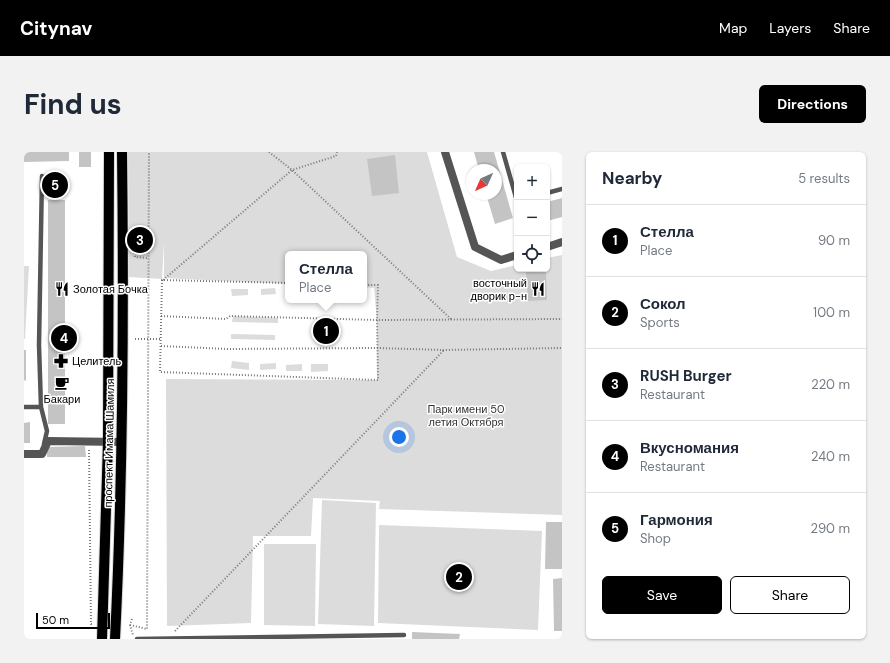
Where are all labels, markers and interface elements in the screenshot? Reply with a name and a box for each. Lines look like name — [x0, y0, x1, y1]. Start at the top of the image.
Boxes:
text: Citynav — [20, 16, 92, 41]
text: Map — [719, 19, 747, 37]
text: Layers — [769, 19, 811, 37]
text: Share — [833, 19, 870, 37]
button: Directions — [759, 85, 866, 123]
text: Find us — [24, 86, 122, 123]
north arrow — [466, 164, 502, 200]
map controls — [514, 164, 550, 272]
button: + — [514, 164, 550, 200]
text: Nearby — [602, 167, 662, 189]
pin: 5 — [42, 170, 68, 200]
text: 5 results — [798, 170, 850, 187]
button: − — [514, 200, 550, 236]
text: Стелла — [640, 222, 694, 242]
pin: 3 — [127, 225, 153, 255]
text: 1 — [613, 232, 617, 249]
text: 90 m — [818, 232, 850, 249]
button: locate — [514, 236, 550, 272]
text: Place — [640, 242, 672, 259]
popup — [285, 251, 367, 303]
text: Стелла — [299, 259, 353, 279]
place label: восточный дворик р-н — [471, 276, 527, 303]
text: Place — [299, 279, 331, 296]
restaurant icon: Золотая Бочка — [54, 281, 70, 297]
restaurant icon: восточный дворик р-н — [530, 281, 546, 297]
place label: Золотая Бочка — [73, 282, 149, 296]
text: Сокол — [640, 294, 686, 314]
text: 2 — [611, 304, 619, 321]
text: 100 m — [813, 304, 850, 321]
text: Sports — [640, 314, 680, 331]
pin: 1 — [313, 316, 339, 346]
pin: 4 — [51, 323, 77, 353]
pharmacy icon: Целитель — [53, 353, 69, 369]
place label: Целитель — [72, 354, 122, 368]
text: RUSH Burger — [640, 366, 732, 386]
cafe icon: Бакари — [54, 375, 70, 391]
text: 3 — [611, 376, 619, 393]
text: 220 m — [811, 376, 850, 393]
street label: проспект Имама Шамиля — [101, 378, 117, 508]
text: Restaurant — [640, 386, 705, 403]
place label: Бакари — [44, 392, 80, 406]
park label: Парк имени 50 летия Октября — [427, 402, 505, 429]
your location — [389, 427, 409, 447]
text: Вкусномания — [640, 438, 739, 458]
text: 4 — [611, 448, 619, 465]
text: 240 m — [811, 448, 850, 465]
text: Restaurant — [640, 458, 705, 475]
text: Гармония — [640, 510, 713, 530]
text: 5 — [611, 520, 619, 537]
text: 290 m — [811, 520, 850, 537]
text: Shop — [640, 530, 671, 547]
pin: 2 — [446, 562, 472, 592]
button: Save — [602, 576, 722, 614]
button: Share — [730, 576, 850, 614]
scale bar — [36, 611, 110, 630]
text: 50 m — [42, 613, 69, 627]

